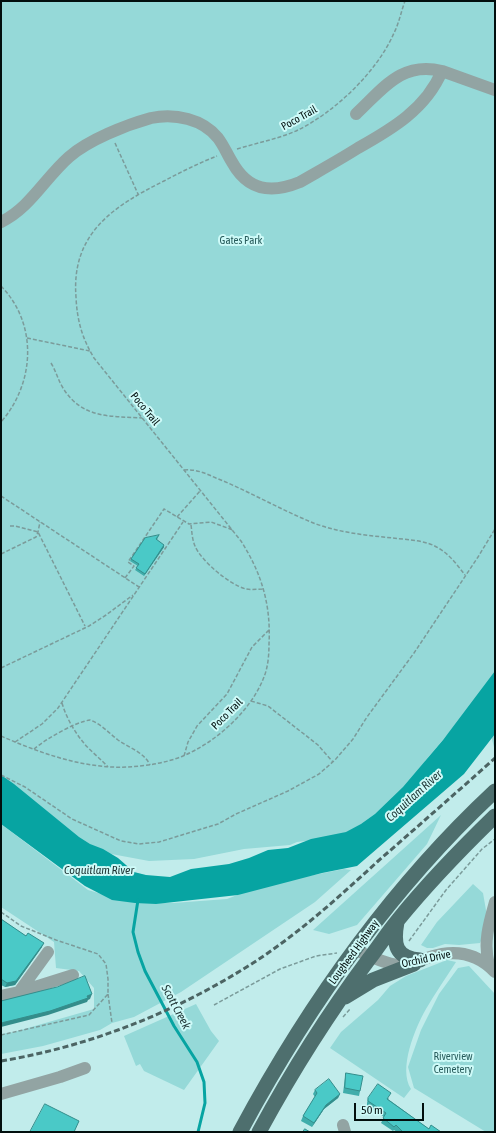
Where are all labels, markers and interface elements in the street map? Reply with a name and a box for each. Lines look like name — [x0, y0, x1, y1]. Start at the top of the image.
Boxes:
street label: Poco Trail — [279, 103, 319, 133]
park label: Gates Park — [220, 234, 262, 248]
street label: Poco Trail — [128, 390, 162, 428]
street label: Poco Trail — [209, 696, 245, 732]
water label: Coquitlam River — [383, 767, 445, 825]
water label: Coquitlam River — [64, 863, 134, 877]
street label: Lougheed Highway — [326, 917, 382, 987]
street label: Orchid Drive — [400, 947, 452, 971]
water label: Scott Creek — [158, 982, 194, 1032]
park label: Riverview Cemetery — [433, 1050, 473, 1076]
scale bar — [356, 1095, 426, 1121]
text: 50 m — [361, 1103, 383, 1117]

